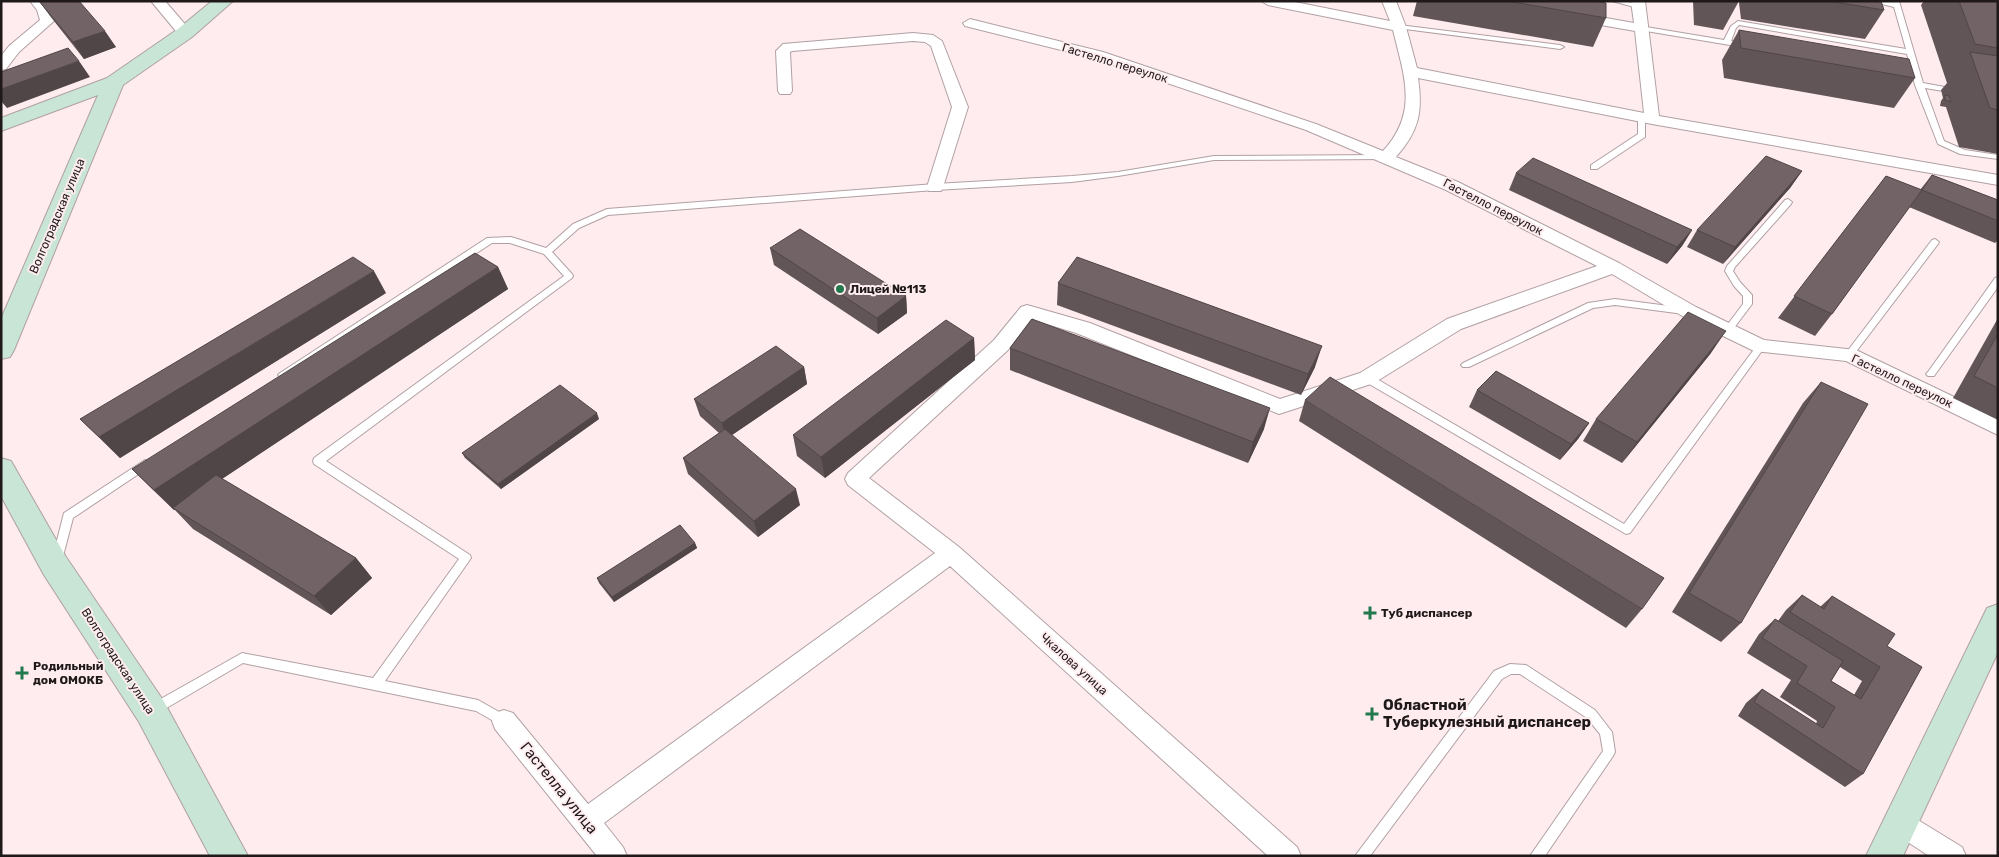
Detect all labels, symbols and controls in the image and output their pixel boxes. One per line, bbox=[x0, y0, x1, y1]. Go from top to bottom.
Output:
street label: Гастелло переулок bbox=[1060, 40, 1170, 86]
street label: Волгоградская улица bbox=[26, 156, 88, 276]
street label: Гастелло переулок bbox=[1441, 176, 1546, 238]
place label: Лицей №113 bbox=[850, 282, 927, 296]
marker: Лицей №113 bbox=[834, 283, 846, 295]
street label: Гастелло переулок bbox=[1849, 351, 1955, 411]
street label: Волгоградская улица bbox=[79, 605, 157, 717]
marker: Туб диспансер bbox=[1363, 606, 1377, 620]
place label: Туб диспансер bbox=[1381, 606, 1473, 620]
street label: Чкалова улица bbox=[1038, 630, 1110, 698]
place label: Родильный дом ОМОКБ bbox=[33, 659, 104, 687]
marker: Родильный дом ОМОКБ bbox=[15, 666, 29, 680]
place label: Областной Туберкулезный диспансер bbox=[1383, 696, 1591, 731]
marker: Областной Туберкулезный диспансер bbox=[1365, 707, 1379, 721]
street label: Гастелла улица bbox=[516, 738, 602, 838]

